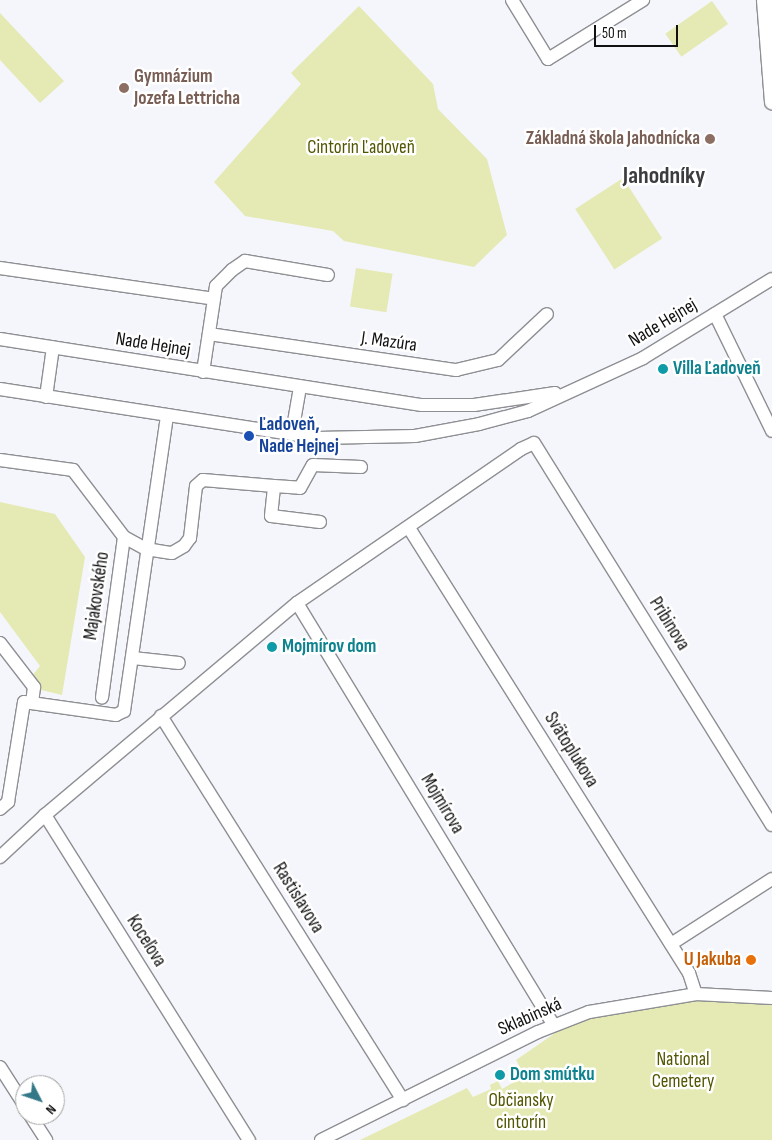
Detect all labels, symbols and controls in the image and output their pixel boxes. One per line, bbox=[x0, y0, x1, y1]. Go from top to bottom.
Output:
scale bar bbox=[597, 15, 681, 47]
text: 50 m bbox=[602, 24, 627, 43]
place label: Gymnázium Jozefa Lettricha bbox=[134, 66, 240, 110]
marker: Gymnázium Jozefa Lettricha bbox=[118, 82, 130, 94]
place label: Základná škola Jahodnícka bbox=[526, 128, 700, 150]
marker: Základná škola Jahodnícka bbox=[704, 133, 716, 145]
park label: Cintorín Ľadoveň bbox=[307, 137, 415, 159]
district label: Jahodníky bbox=[623, 162, 705, 190]
street label: Nade Hejnej bbox=[625, 294, 701, 352]
street label: J. Mazúra bbox=[360, 327, 418, 357]
street label: Nade Hejnej bbox=[114, 328, 192, 362]
place label: Villa Ľadoveň bbox=[673, 358, 761, 380]
marker: Villa Ľadoveň bbox=[657, 363, 669, 375]
place label: Ľadoveň, Nade Hejnej bbox=[259, 414, 339, 458]
marker: Ľadoveň, Nade Hejnej bbox=[243, 430, 255, 442]
street label: Majakovského bbox=[80, 550, 114, 642]
street label: Pribinova bbox=[644, 593, 694, 655]
place label: Mojmírov dom bbox=[282, 636, 376, 658]
marker: Mojmírov dom bbox=[266, 641, 278, 653]
street label: Svätoplukova bbox=[539, 708, 603, 792]
street label: Mojmírova bbox=[415, 770, 469, 838]
street label: Rastislavova bbox=[267, 859, 329, 937]
street label: Koceľova bbox=[121, 911, 171, 971]
place label: U Jakuba bbox=[684, 949, 741, 971]
marker: U Jakuba bbox=[745, 954, 757, 966]
street label: Sklabinská bbox=[495, 993, 565, 1041]
park label: National Cemetery bbox=[652, 1049, 714, 1093]
place label: Dom smútku bbox=[510, 1064, 594, 1086]
marker: Dom smútku bbox=[494, 1069, 506, 1081]
north arrow bbox=[15, 1075, 65, 1125]
park label: Občiansky cintorín bbox=[488, 1090, 554, 1134]
text: N bbox=[42, 1101, 60, 1118]

